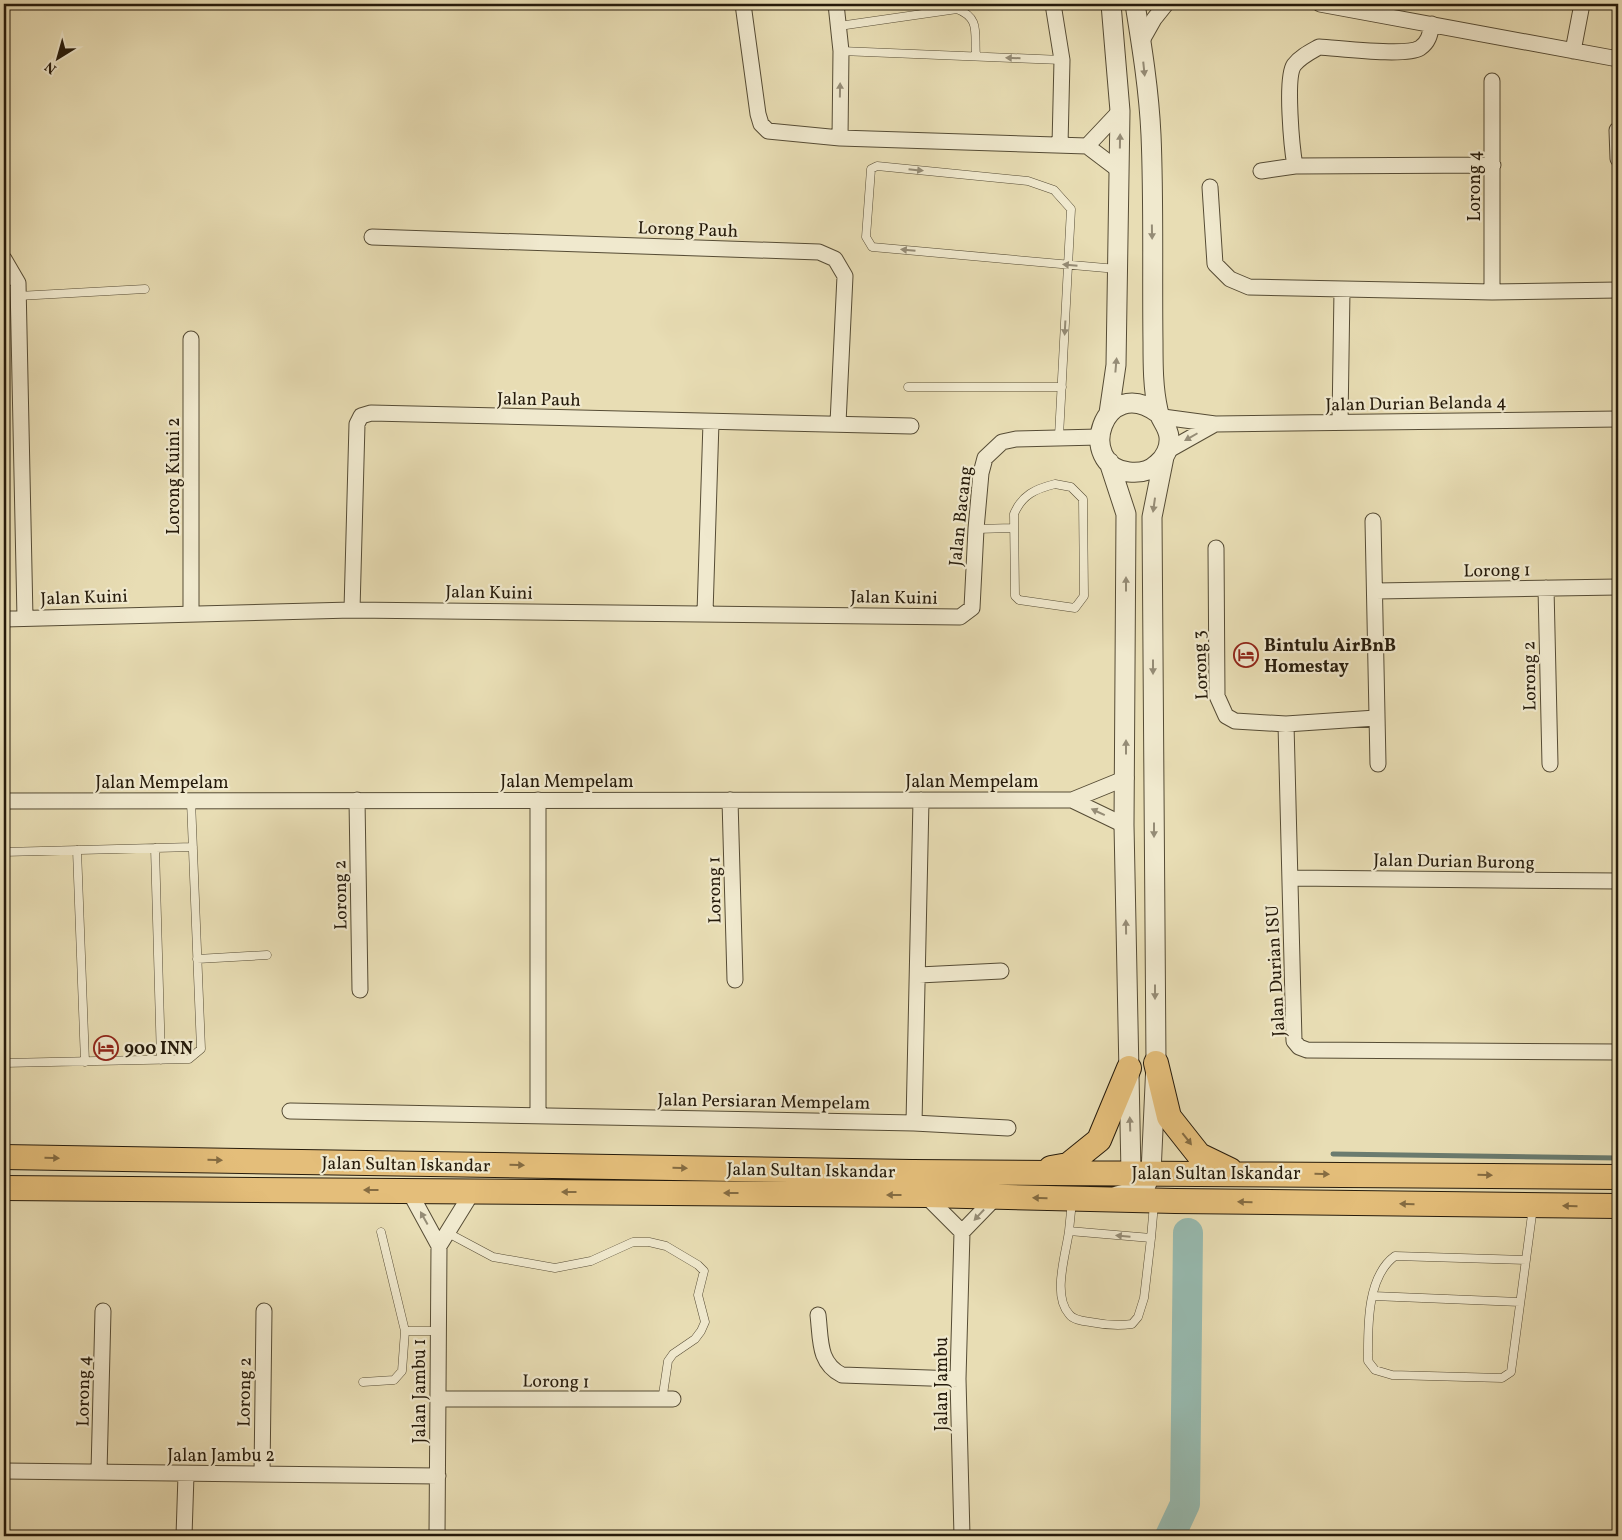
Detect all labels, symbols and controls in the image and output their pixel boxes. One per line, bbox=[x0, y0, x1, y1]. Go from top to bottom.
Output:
north arrow bbox=[32, 32, 82, 82]
one-way arrow bbox=[1005, 53, 1021, 61]
text: N bbox=[41, 57, 61, 78]
one-way arrow bbox=[1140, 62, 1148, 78]
one-way arrow bbox=[836, 81, 844, 97]
one-way arrow bbox=[1116, 133, 1124, 149]
street label: Lorong 4 bbox=[1463, 150, 1488, 222]
one-way arrow bbox=[908, 166, 924, 174]
street label: Lorong Pauh bbox=[637, 216, 739, 245]
one-way arrow bbox=[1148, 224, 1156, 240]
one-way arrow bbox=[900, 246, 916, 254]
one-way arrow bbox=[1062, 260, 1078, 268]
one-way arrow bbox=[1061, 320, 1069, 336]
one-way arrow bbox=[1112, 356, 1120, 372]
street label: Jalan Pauh bbox=[497, 387, 581, 414]
street label: Jalan Durian Belanda 4 bbox=[1325, 390, 1507, 419]
street label: Lorong Kuini 2 bbox=[162, 417, 187, 535]
one-way arrow bbox=[1184, 433, 1197, 442]
street label: Jalan Bacang bbox=[944, 465, 979, 568]
one-way arrow bbox=[1150, 497, 1158, 513]
street label: Lorong 1 bbox=[1463, 558, 1531, 585]
one-way arrow bbox=[1122, 576, 1130, 592]
street label: Jalan Kuini bbox=[445, 580, 533, 607]
street label: Jalan Kuini bbox=[40, 584, 128, 613]
street label: Jalan Kuini bbox=[850, 585, 938, 612]
street label: Lorong 3 bbox=[1187, 630, 1216, 700]
place label: Bintulu AirBnB Homestay bbox=[1264, 634, 1396, 680]
street label: Lorong 2 bbox=[1517, 641, 1544, 711]
hotel icon: Bintulu AirBnB Homestay bbox=[1233, 642, 1259, 668]
one-way arrow bbox=[1149, 659, 1157, 675]
one-way arrow bbox=[1122, 739, 1130, 755]
street label: Jalan Mempelam bbox=[500, 770, 634, 795]
street label: Jalan Mempelam bbox=[905, 770, 1039, 795]
street label: Jalan Mempelam bbox=[95, 771, 229, 796]
one-way arrow bbox=[1091, 808, 1105, 816]
one-way arrow bbox=[1150, 822, 1158, 838]
street label: Jalan Durian Burong bbox=[1373, 849, 1535, 876]
street label: Lorong 1 bbox=[702, 856, 729, 924]
street label: Lorong 2 bbox=[328, 860, 355, 930]
street label: Jalan Durian ISU bbox=[1261, 905, 1292, 1037]
one-way arrow bbox=[1122, 919, 1130, 935]
one-way arrow bbox=[1151, 984, 1159, 1000]
hotel icon: 900 INN bbox=[93, 1035, 119, 1061]
place label: 900 INN bbox=[124, 1037, 193, 1062]
street label: Jalan Persiaran Mempelam bbox=[657, 1088, 871, 1117]
one-way arrow bbox=[1126, 1116, 1134, 1132]
one-way arrow bbox=[1181, 1133, 1192, 1146]
street label: Jalan Sultan Iskandar bbox=[321, 1152, 491, 1179]
one-way arrow bbox=[45, 1154, 61, 1162]
one-way arrow bbox=[207, 1157, 223, 1165]
street label: Jalan Sultan Iskandar bbox=[726, 1158, 896, 1185]
one-way arrow bbox=[510, 1162, 526, 1170]
street label: Jalan Sultan Iskandar bbox=[1132, 1162, 1301, 1187]
one-way arrow bbox=[672, 1164, 688, 1172]
one-way arrow bbox=[1314, 1170, 1330, 1178]
one-way arrow bbox=[1477, 1172, 1493, 1180]
one-way arrow bbox=[363, 1186, 379, 1194]
one-way arrow bbox=[561, 1188, 577, 1196]
one-way arrow bbox=[723, 1189, 739, 1197]
one-way arrow bbox=[886, 1190, 902, 1198]
one-way arrow bbox=[1032, 1194, 1048, 1202]
one-way arrow bbox=[1236, 1198, 1252, 1206]
one-way arrow bbox=[1399, 1200, 1415, 1208]
one-way arrow bbox=[1561, 1202, 1577, 1210]
one-way arrow bbox=[973, 1208, 985, 1220]
one-way arrow bbox=[420, 1211, 428, 1226]
one-way arrow bbox=[1115, 1232, 1131, 1240]
street label: Jalan Jambu bbox=[930, 1337, 955, 1431]
street label: Jalan Jambu 1 bbox=[408, 1339, 433, 1443]
street label: Lorong 4 bbox=[71, 1355, 98, 1427]
street label: Lorong 2 bbox=[232, 1357, 259, 1427]
street label: Lorong 1 bbox=[522, 1369, 590, 1396]
street label: Jalan Jambu 2 bbox=[167, 1444, 275, 1469]

